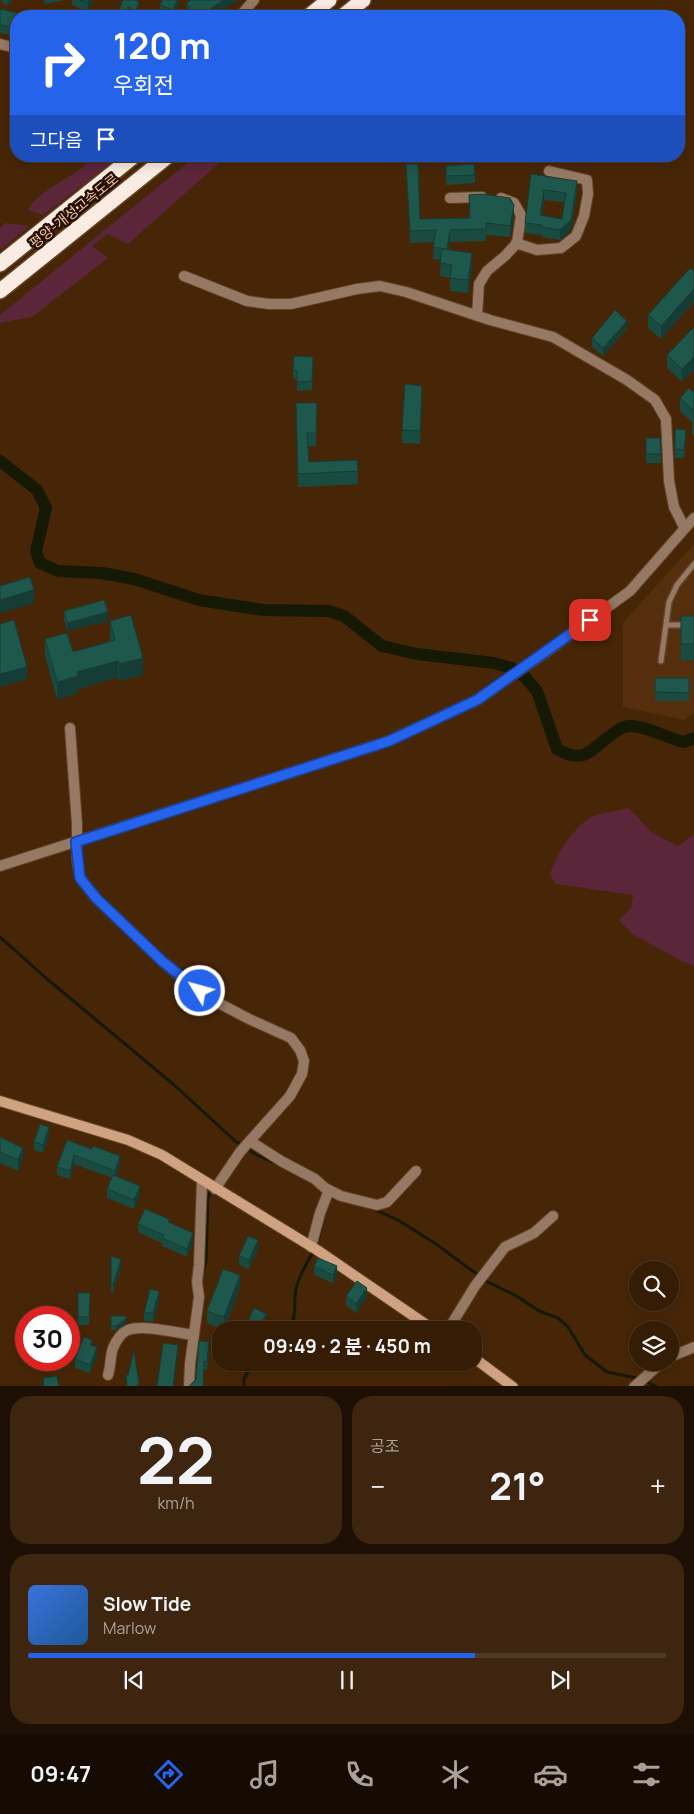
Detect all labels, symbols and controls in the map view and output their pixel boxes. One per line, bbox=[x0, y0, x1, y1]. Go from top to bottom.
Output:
text: 120 m bbox=[113, 22, 211, 70]
icon: right bbox=[30, 30, 95, 95]
text: 우회전 bbox=[113, 70, 174, 100]
icon: arrive bbox=[92, 125, 120, 153]
text: 그다음 bbox=[30, 127, 82, 153]
street label: 평양-개성고속도로 bbox=[25, 169, 122, 252]
pin bbox=[569, 599, 611, 641]
icon: arrive bbox=[576, 606, 604, 634]
position arrow bbox=[173, 964, 225, 1016]
map controls bbox=[629, 1261, 679, 1371]
button: search bbox=[629, 1261, 679, 1311]
speed limit sign: 30 bbox=[15, 1306, 80, 1371]
button: layers bbox=[629, 1321, 679, 1371]
text: 09:49 · 2 분 · 450 m bbox=[263, 1333, 431, 1359]
text: 22 bbox=[137, 1415, 215, 1504]
text: 공조 bbox=[370, 1435, 399, 1457]
text: 21° bbox=[489, 1459, 546, 1511]
text: − bbox=[370, 1467, 385, 1505]
text: + bbox=[650, 1467, 666, 1505]
text: km/h bbox=[157, 1492, 195, 1514]
text: Slow Tide bbox=[103, 1591, 191, 1617]
text: Marlow bbox=[103, 1617, 156, 1639]
icon: previous bbox=[120, 1666, 148, 1694]
icon: pause bbox=[333, 1666, 361, 1694]
icon: next bbox=[546, 1666, 574, 1694]
icon: directions bbox=[151, 1757, 186, 1792]
icon: music bbox=[247, 1757, 282, 1792]
icon: phone bbox=[342, 1757, 377, 1792]
icon: climate bbox=[438, 1757, 473, 1792]
icon: car bbox=[533, 1757, 568, 1792]
icon: filters bbox=[629, 1757, 664, 1792]
text: 09:47 bbox=[30, 1759, 91, 1789]

